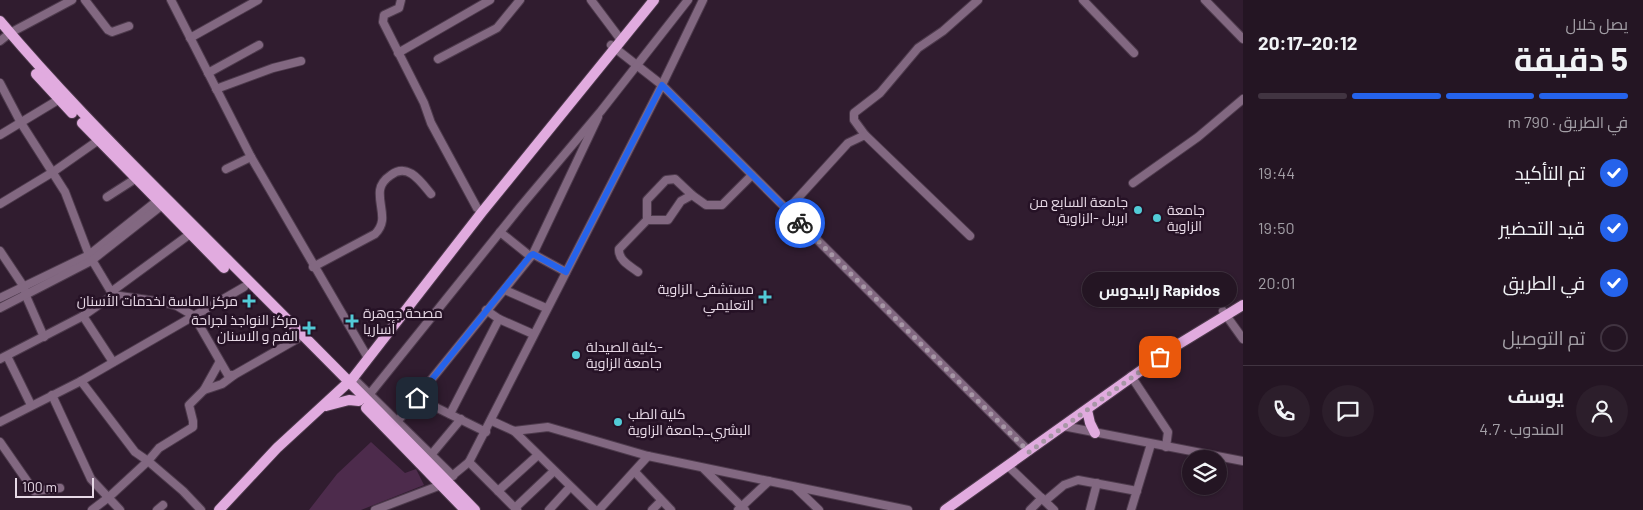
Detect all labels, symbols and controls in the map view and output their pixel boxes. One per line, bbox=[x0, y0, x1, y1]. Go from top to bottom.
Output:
text: يصل خلال bbox=[1565, 14, 1628, 33]
text: 20:12–20:17 bbox=[1258, 31, 1357, 54]
text: 5 دقيقة bbox=[1514, 39, 1628, 77]
text: في الطريق · 790 m bbox=[1508, 112, 1628, 131]
icon: check bbox=[1600, 159, 1628, 187]
text: تم التأكيد bbox=[1514, 161, 1585, 184]
text: 19:44 bbox=[1258, 163, 1295, 182]
place label: جامعة السابع من ابريل -الزاوية bbox=[1029, 193, 1128, 226]
courier bbox=[775, 198, 825, 248]
place label: جامعة الزاوية bbox=[1167, 201, 1205, 234]
marker: جامعة السابع من ابريل -الزاوية bbox=[1132, 204, 1144, 216]
icon: bike bbox=[786, 209, 814, 237]
marker: جامعة الزاوية bbox=[1151, 212, 1163, 224]
icon: check bbox=[1600, 214, 1628, 242]
text: قيد التحضير bbox=[1499, 216, 1585, 239]
text: 19:50 bbox=[1258, 218, 1295, 237]
icon: check bbox=[1600, 269, 1628, 297]
text: في الطريق bbox=[1503, 271, 1585, 294]
callout: Rapidos رابيدوس bbox=[1082, 272, 1238, 307]
text: 20:01 bbox=[1258, 273, 1295, 292]
place label: مستشفى الزاوية التعليمي bbox=[658, 280, 754, 317]
text: Rapidos رابيدوس bbox=[1099, 280, 1220, 299]
marker: مستشفى الزاوية التعليمي bbox=[758, 290, 772, 304]
place label: مركز الماسة لخدمات الأسنان bbox=[77, 292, 238, 309]
marker: مركز الماسة لخدمات الأسنان bbox=[242, 294, 256, 308]
place label: مصحة جوهرة أساريا bbox=[363, 304, 443, 337]
place label: مركز النواجذ لجراحة الفم و الاسنان bbox=[191, 311, 298, 346]
marker: مصحة جوهرة أساريا bbox=[345, 314, 359, 328]
marker: مركز النواجذ لجراحة الفم و الاسنان bbox=[302, 321, 316, 335]
text: تم التوصيل bbox=[1502, 326, 1585, 349]
pin bbox=[1139, 336, 1181, 378]
place label: كلية الصيدلة- جامعة الزاوية bbox=[586, 338, 663, 371]
icon: bag bbox=[1146, 343, 1174, 371]
marker: كلية الصيدلة- جامعة الزاوية bbox=[570, 349, 582, 361]
pin bbox=[396, 377, 438, 419]
icon: home bbox=[403, 384, 431, 412]
text: يوسف bbox=[1508, 384, 1564, 407]
button: phone bbox=[1258, 385, 1310, 437]
button: chat bbox=[1322, 385, 1374, 437]
button: person bbox=[1576, 385, 1628, 437]
place label: كلية الطب البشري_جامعة الزاوية bbox=[628, 405, 751, 442]
marker: كلية الطب البشري_جامعة الزاوية bbox=[612, 416, 624, 428]
text: المندوب · 4.7 bbox=[1479, 419, 1564, 438]
map controls bbox=[1182, 450, 1227, 495]
button: layers bbox=[1182, 450, 1227, 495]
scale bar bbox=[15, 475, 94, 498]
text: 100 m bbox=[22, 478, 57, 495]

